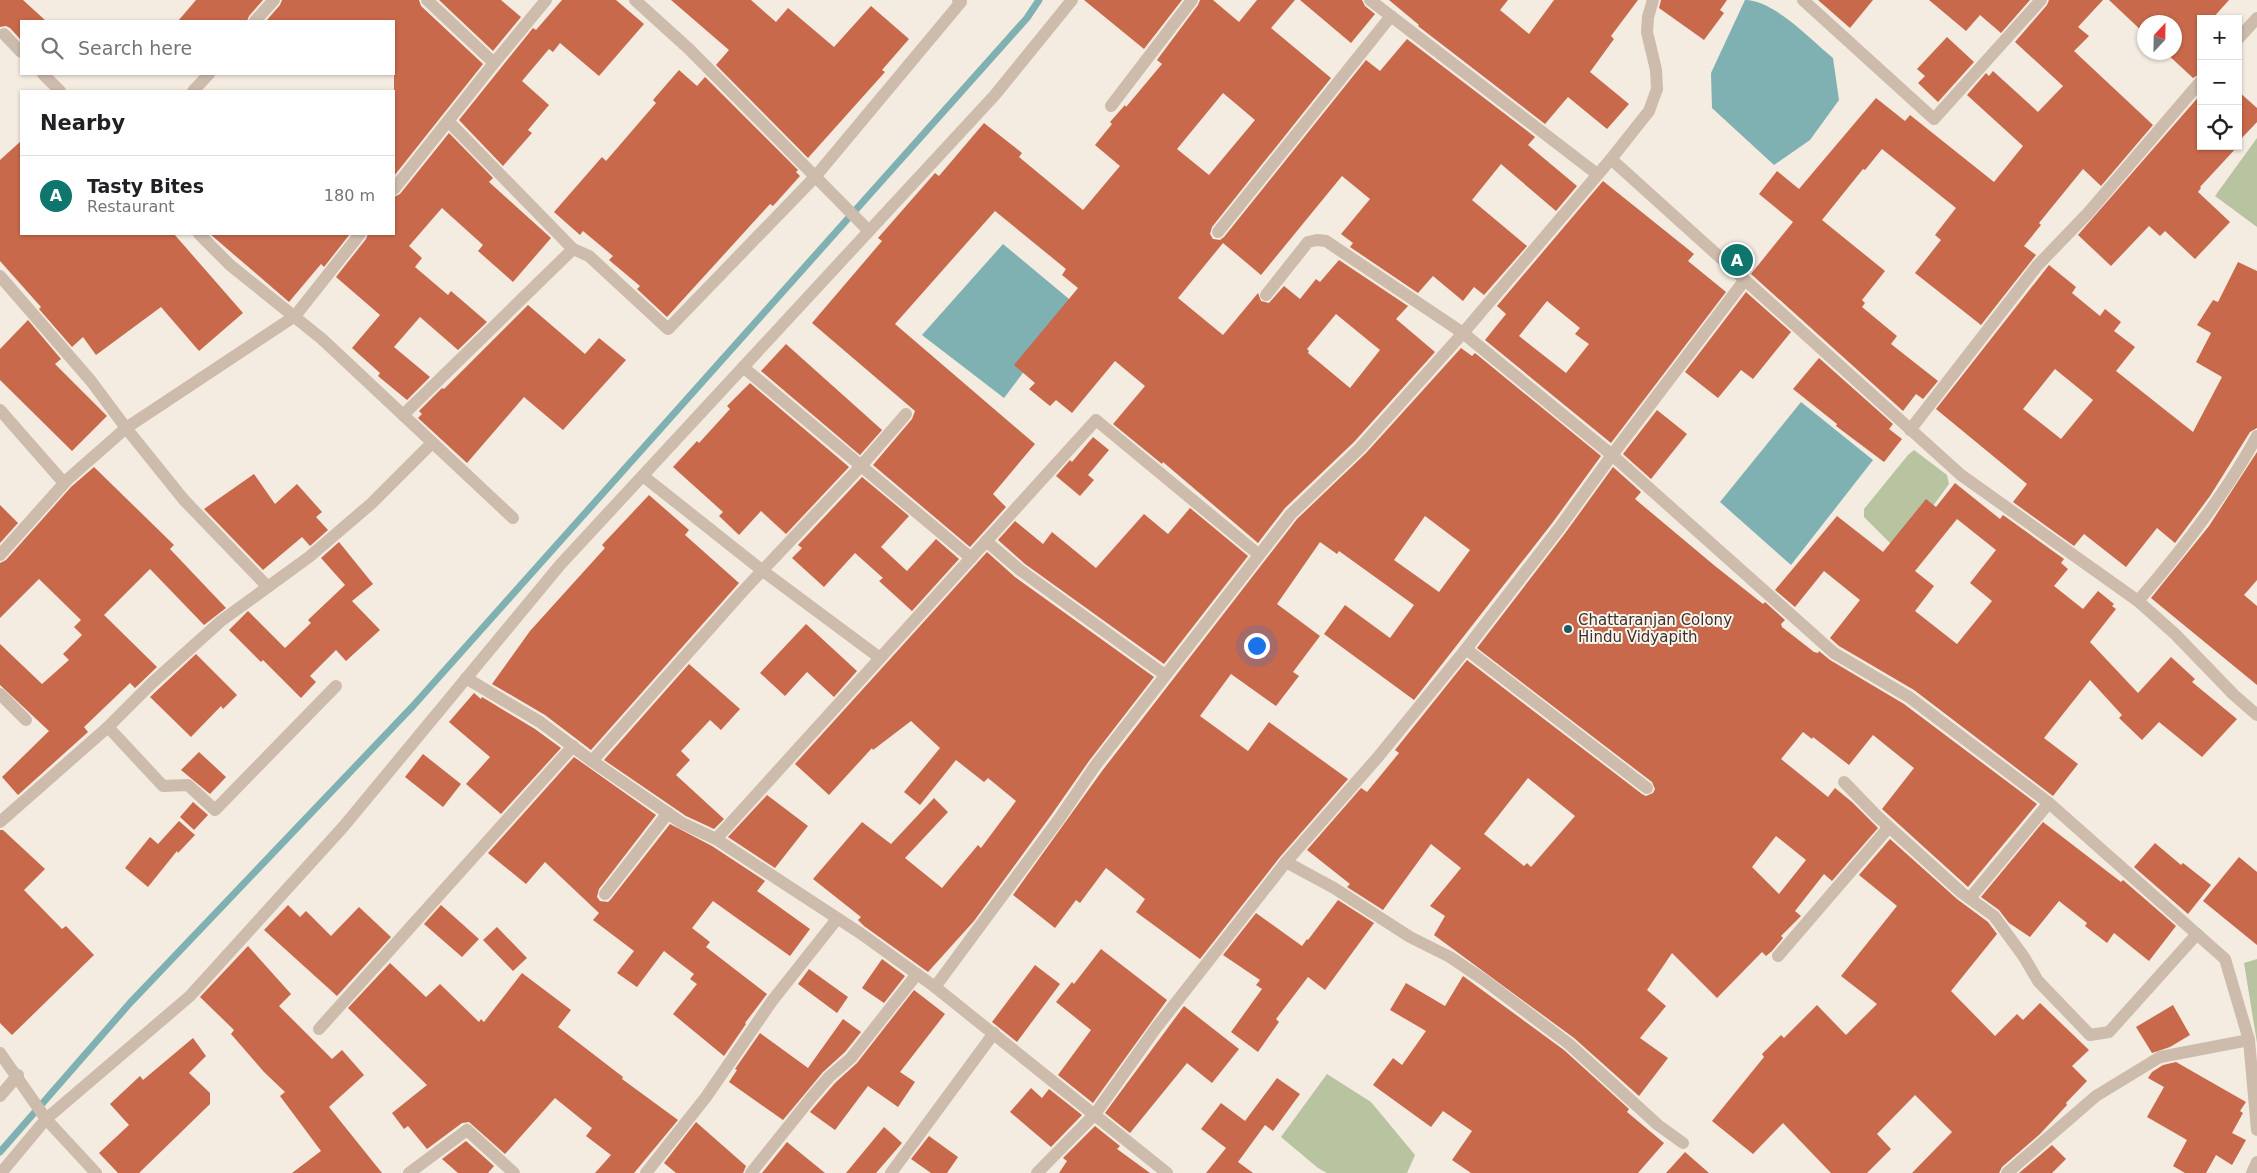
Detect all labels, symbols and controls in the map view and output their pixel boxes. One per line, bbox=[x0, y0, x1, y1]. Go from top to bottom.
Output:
north arrow bbox=[2137, 15, 2182, 60]
map controls bbox=[2197, 15, 2242, 150]
button: + bbox=[2197, 15, 2242, 60]
search box bbox=[20, 20, 395, 75]
icon: search bbox=[38, 34, 66, 62]
text: Search here bbox=[78, 37, 192, 59]
button: − bbox=[2197, 60, 2242, 105]
button: locate bbox=[2197, 105, 2242, 150]
text: Nearby bbox=[40, 111, 125, 135]
text: Tasty Bites bbox=[87, 175, 204, 197]
text: A bbox=[50, 186, 62, 205]
text: 180 m bbox=[324, 186, 375, 205]
text: Restaurant bbox=[87, 197, 175, 216]
pin: A bbox=[1721, 241, 1753, 279]
place label: Chattaranjan Colony Hindu Vidyapith bbox=[1578, 611, 1732, 646]
marker: Chattaranjan Colony Hindu Vidyapith bbox=[1562, 623, 1574, 635]
your location bbox=[1244, 633, 1270, 659]

